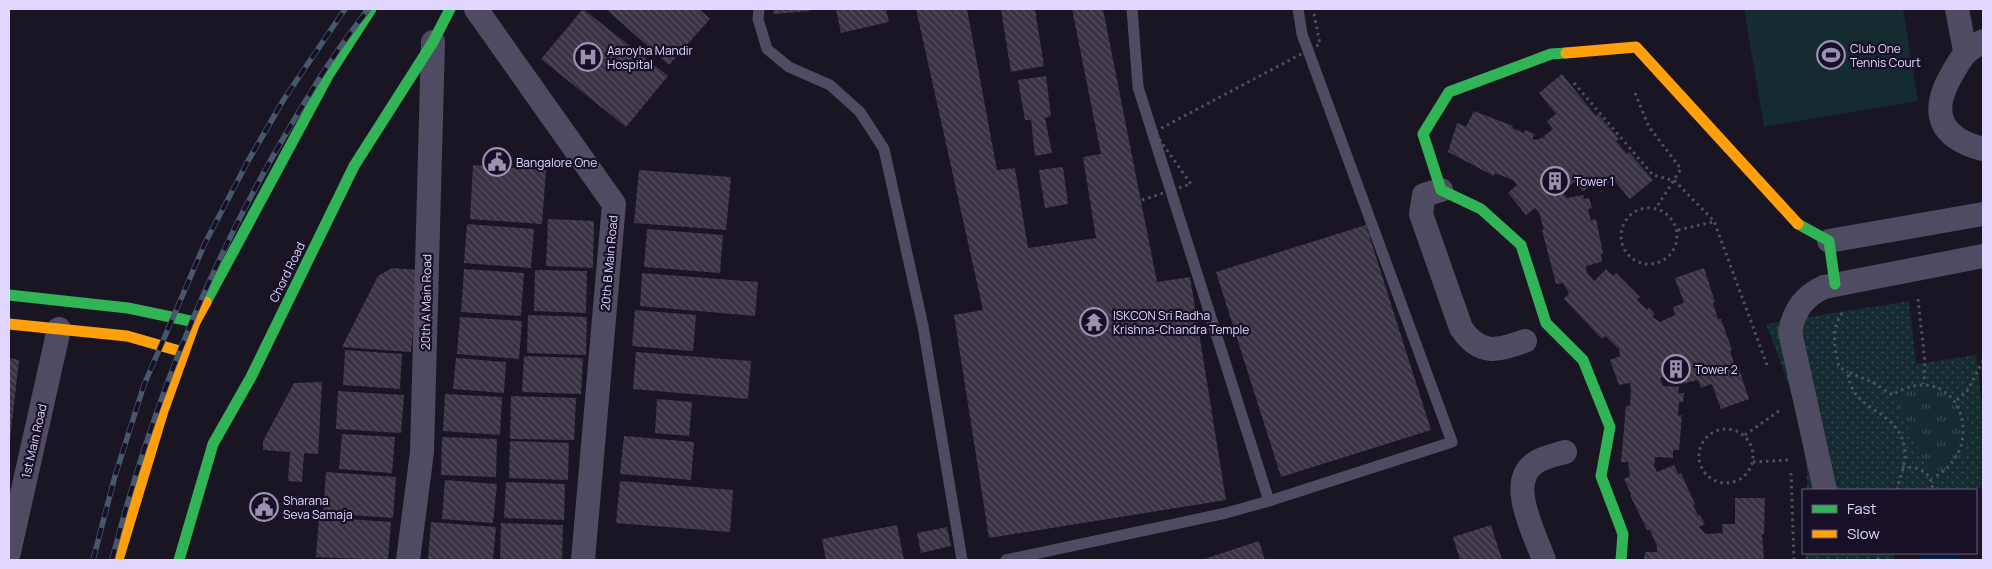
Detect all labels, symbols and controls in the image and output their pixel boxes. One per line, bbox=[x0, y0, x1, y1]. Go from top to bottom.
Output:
sports icon: Club One Tennis Court bbox=[1816, 40, 1846, 70]
place label: Club One Tennis Court bbox=[1850, 40, 1921, 71]
hospital icon: Aaroyha Mandir Hospital bbox=[573, 42, 603, 72]
place label: Aaroyha Mandir Hospital bbox=[607, 42, 694, 73]
public building icon: Bangalore One bbox=[482, 147, 512, 177]
place label: Bangalore One bbox=[516, 154, 597, 171]
building icon: Tower 1 bbox=[1540, 166, 1570, 196]
place label: Tower 1 bbox=[1574, 173, 1614, 190]
street label: 20th B Main Road bbox=[596, 215, 622, 311]
street label: Chord Road bbox=[265, 239, 309, 305]
street label: 20th A Main Road bbox=[417, 254, 435, 350]
temple icon: ISKCON Sri Radha Krishna-Chandra Temple bbox=[1079, 307, 1109, 337]
place label: ISKCON Sri Radha Krishna-Chandra Temple bbox=[1113, 307, 1249, 338]
building icon: Tower 2 bbox=[1661, 354, 1691, 384]
place label: Tower 2 bbox=[1695, 361, 1738, 378]
street label: 1st Main Road bbox=[17, 402, 51, 480]
legend bbox=[1802, 489, 1977, 554]
public building icon: Sharana Seva Samaja bbox=[249, 492, 279, 522]
place label: Sharana Seva Samaja bbox=[283, 492, 353, 523]
text: Fast bbox=[1847, 498, 1876, 519]
text: Slow bbox=[1847, 523, 1880, 544]

